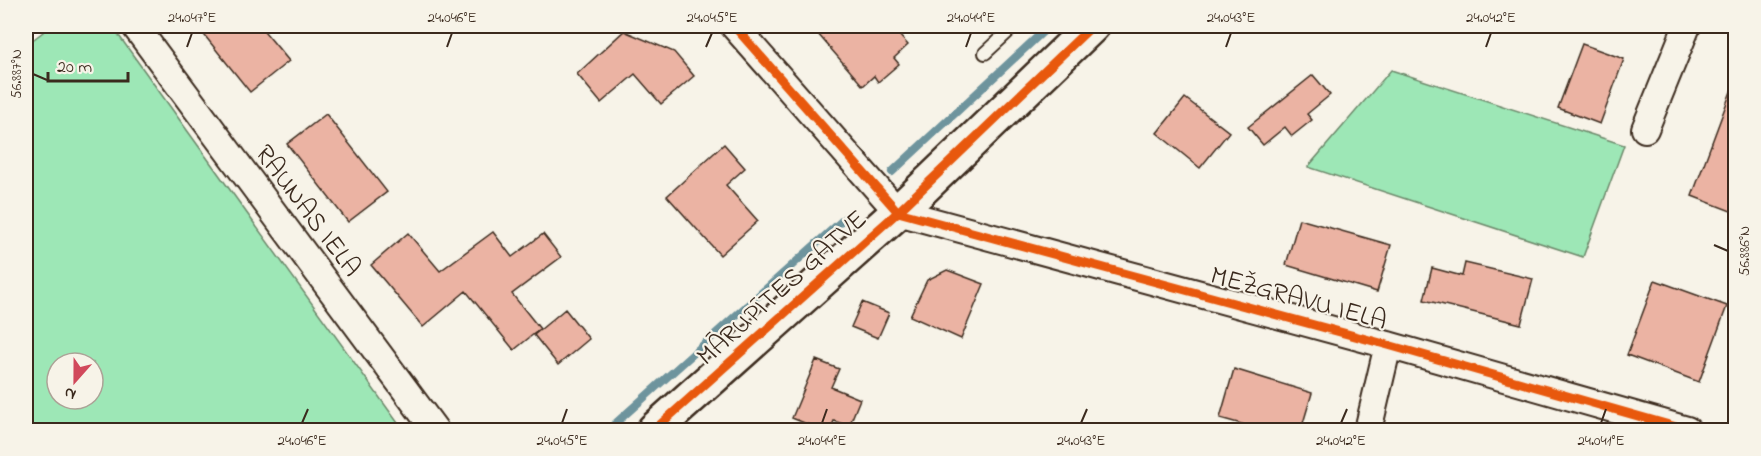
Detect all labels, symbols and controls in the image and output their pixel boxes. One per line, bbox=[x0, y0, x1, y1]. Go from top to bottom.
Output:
text: 24.047°E bbox=[168, 7, 216, 29]
text: 24.046°E bbox=[427, 7, 477, 29]
text: 24.045°E bbox=[686, 7, 738, 29]
text: 24.044°E bbox=[947, 7, 995, 29]
text: 24.043°E bbox=[1207, 7, 1255, 29]
text: 24.042°E bbox=[1466, 7, 1516, 29]
scale bar bbox=[48, 45, 128, 83]
text: 56.887°N bbox=[6, 49, 28, 99]
text: 20 m bbox=[57, 55, 92, 81]
street label: RAUNAS IELA bbox=[244, 137, 370, 286]
street label: MĀRUPĪTES GATVE bbox=[689, 201, 877, 376]
text: 56.886°N bbox=[1734, 226, 1756, 276]
street label: MEŽGRAVU IELA bbox=[1206, 257, 1391, 342]
north arrow bbox=[45, 351, 105, 411]
text: N bbox=[61, 380, 80, 406]
text: 24.046°E bbox=[277, 430, 327, 452]
text: 24.045°E bbox=[536, 430, 588, 452]
text: 24.044°E bbox=[798, 430, 846, 452]
text: 24.043°E bbox=[1057, 430, 1105, 452]
text: 24.042°E bbox=[1316, 430, 1366, 452]
text: 24.041°E bbox=[1577, 430, 1625, 452]

